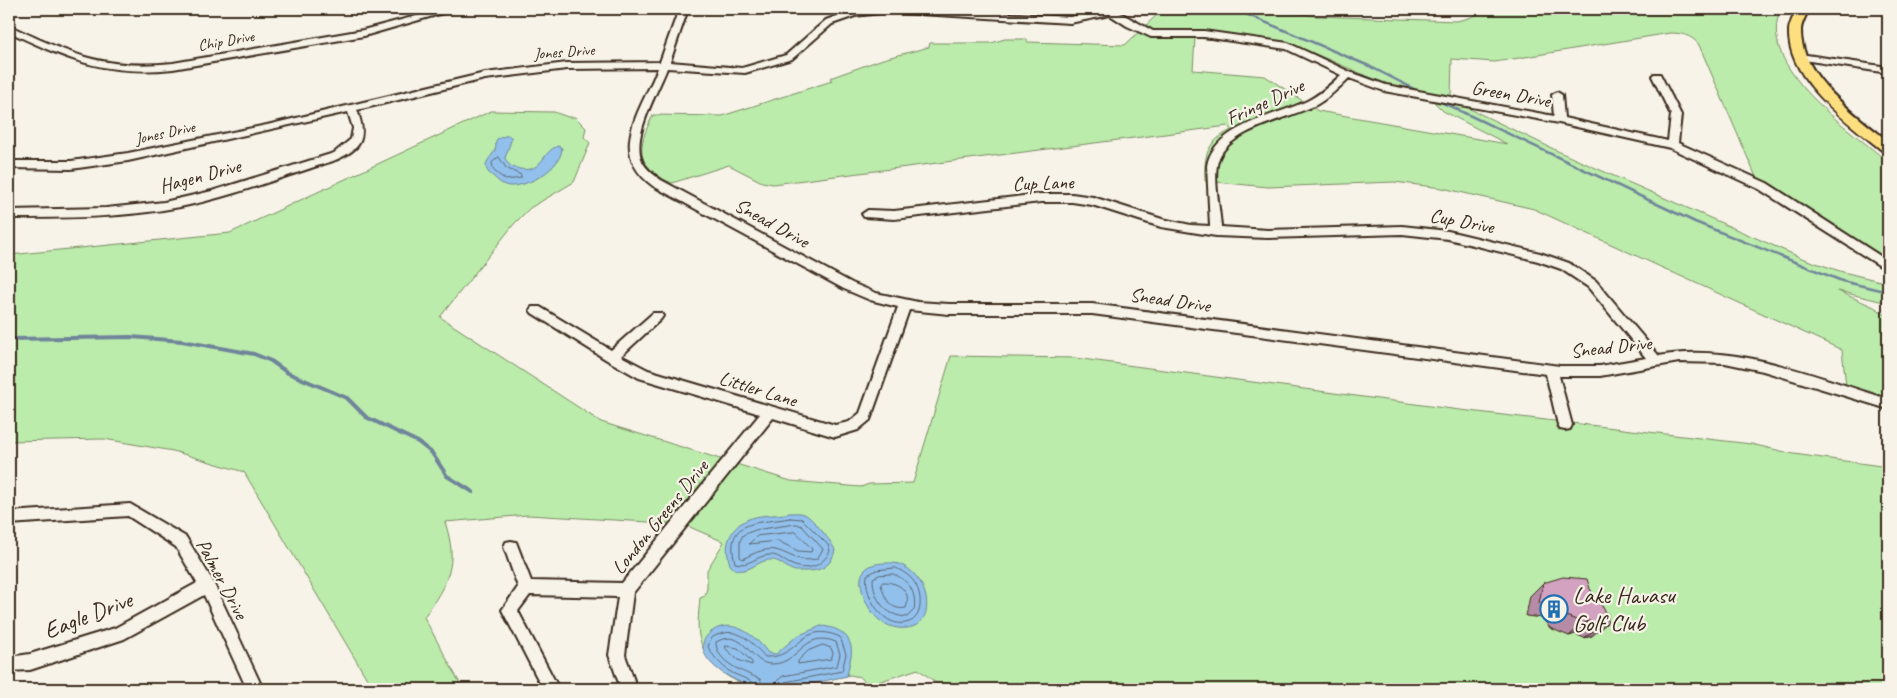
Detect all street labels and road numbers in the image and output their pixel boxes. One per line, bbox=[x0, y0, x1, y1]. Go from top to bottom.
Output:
street label: Chip Drive bbox=[196, 26, 257, 56]
street label: Jones Drive bbox=[532, 40, 597, 64]
street label: Fringe Drive bbox=[1222, 72, 1309, 131]
street label: Green Drive bbox=[1470, 75, 1554, 113]
street label: Jones Drive bbox=[132, 117, 198, 149]
street label: Hagen Drive bbox=[157, 153, 245, 199]
street label: Cup Lane bbox=[1012, 169, 1075, 197]
street label: Snead Drive bbox=[730, 192, 815, 254]
street label: Cup Drive bbox=[1428, 203, 1498, 240]
street label: Snead Drive bbox=[1128, 282, 1213, 318]
street label: Snead Drive bbox=[1569, 330, 1654, 364]
street label: Littler Lane bbox=[716, 365, 801, 413]
street label: London Greens Drive bbox=[606, 454, 715, 579]
street label: Palmer Drive bbox=[190, 535, 254, 625]
street label: Eagle Drive bbox=[40, 584, 138, 646]

